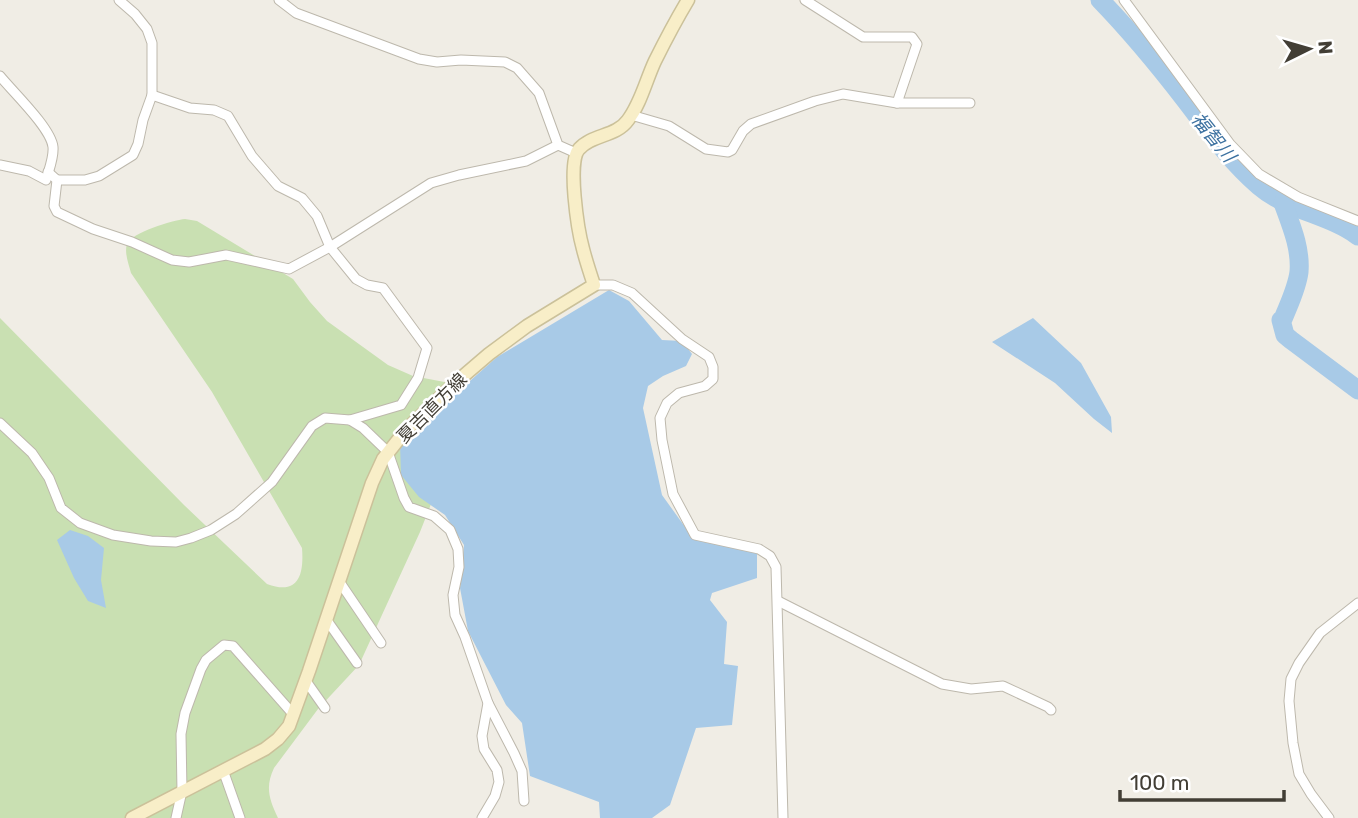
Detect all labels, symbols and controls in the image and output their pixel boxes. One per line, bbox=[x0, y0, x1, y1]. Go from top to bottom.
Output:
north arrow bbox=[1274, 14, 1344, 84]
text: N bbox=[1313, 40, 1337, 55]
water label: 福智川 bbox=[1187, 108, 1242, 168]
street label: 夏吉直方線 bbox=[392, 368, 472, 448]
scale bar bbox=[1120, 758, 1284, 802]
text: 100 m bbox=[1130, 770, 1189, 795]

